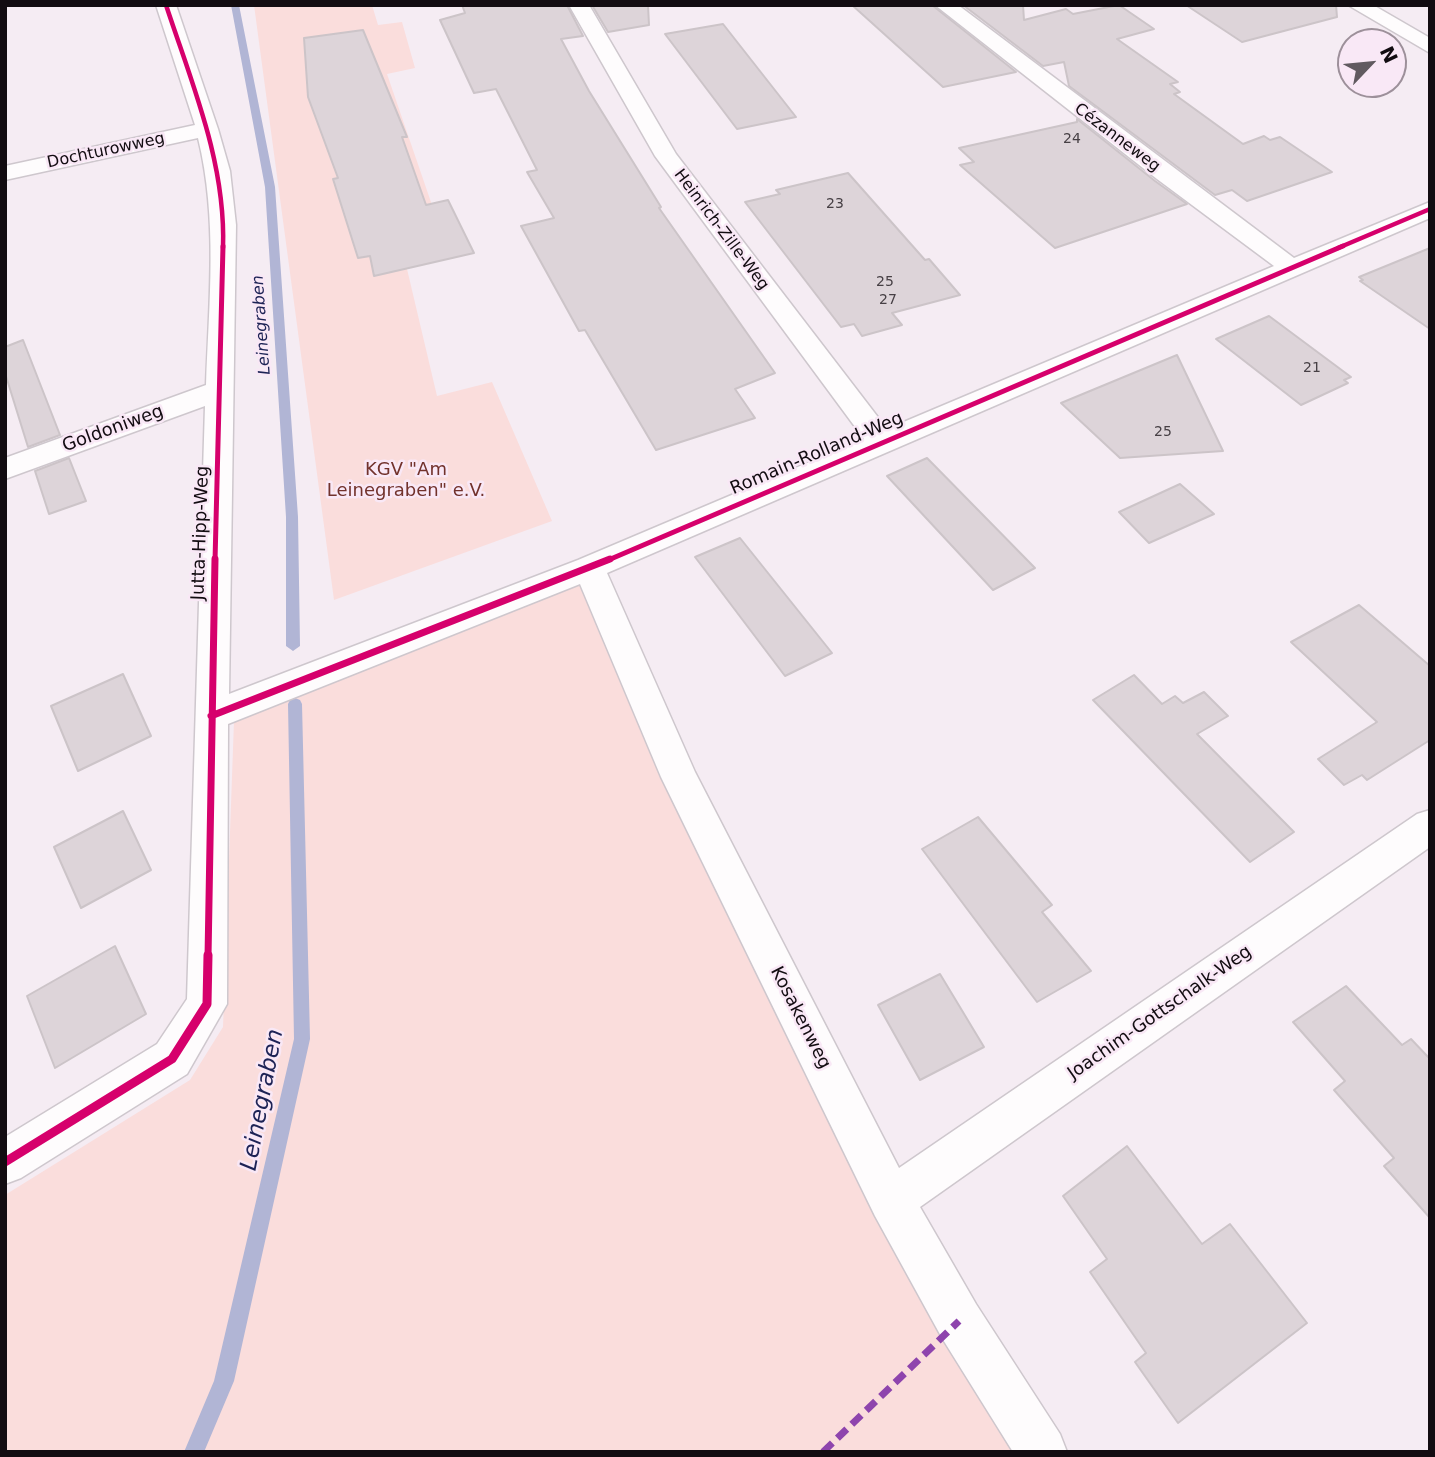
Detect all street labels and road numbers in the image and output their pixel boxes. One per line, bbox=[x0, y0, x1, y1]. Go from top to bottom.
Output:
street label: Cézanneweg bbox=[1070, 100, 1164, 176]
street label: Dochturowweg bbox=[45, 129, 167, 173]
street label: Heinrich-Zille-Weg bbox=[669, 166, 773, 294]
street label: Goldoniweg bbox=[59, 401, 167, 457]
street label: Romain-Rolland-Weg bbox=[727, 408, 907, 500]
street label: Jutta-Hipp-Weg bbox=[188, 465, 214, 601]
street label: Joachim-Gottschalk-Weg bbox=[1064, 941, 1256, 1085]
street label: Kosakenweg bbox=[765, 963, 835, 1073]

